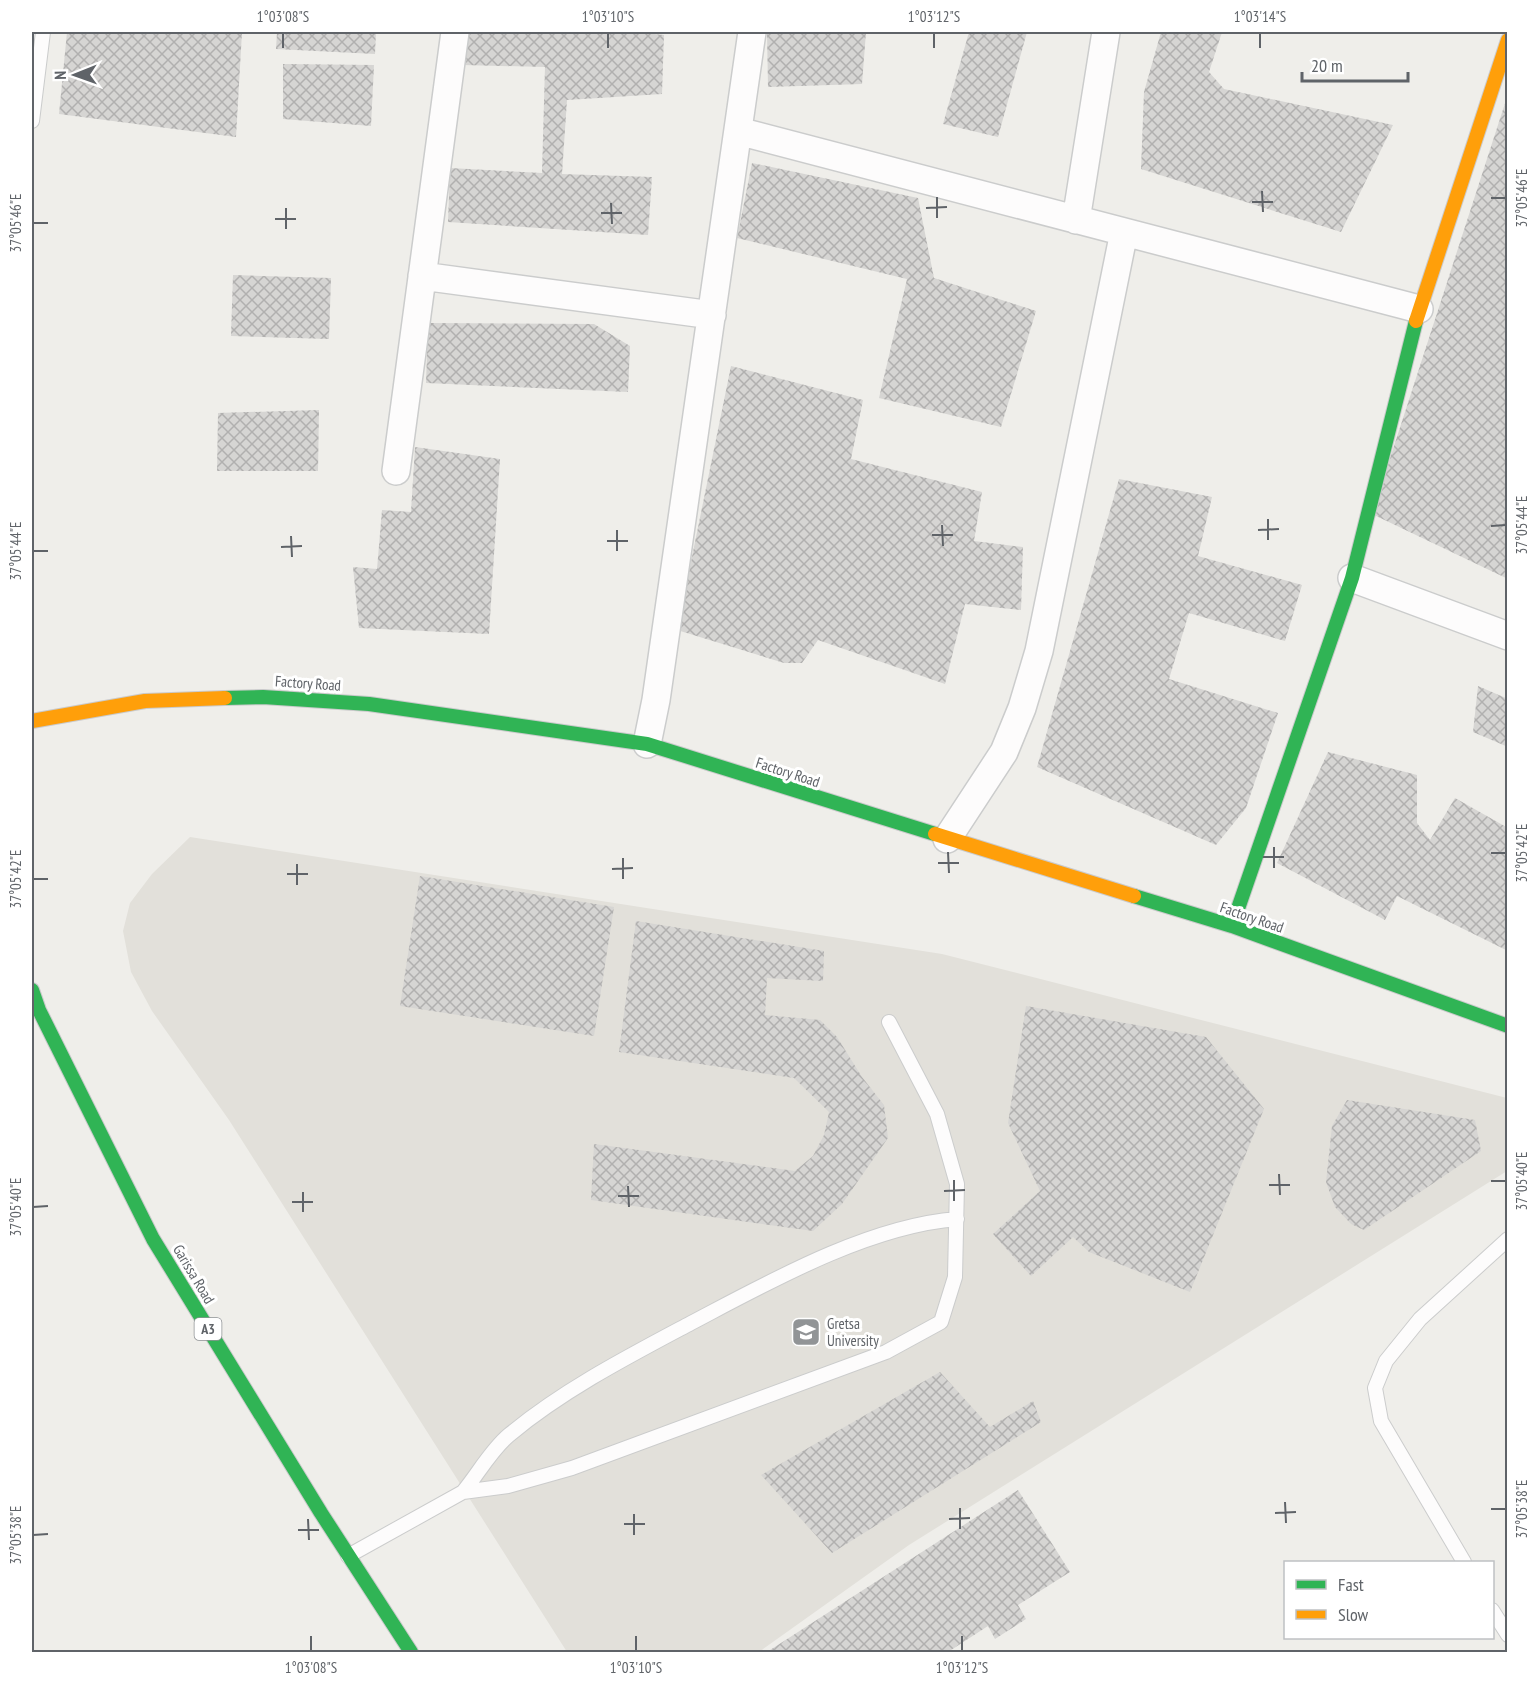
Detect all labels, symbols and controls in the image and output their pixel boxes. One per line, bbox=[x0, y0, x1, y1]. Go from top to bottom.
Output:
text: 1°03'08"S bbox=[257, 7, 309, 26]
text: 1°03'10"S bbox=[582, 7, 634, 26]
text: 1°03'12"S bbox=[908, 7, 960, 26]
text: 1°03'14"S bbox=[1234, 7, 1286, 26]
north arrow bbox=[45, 45, 105, 105]
scale bar bbox=[1302, 45, 1408, 83]
text: 20 m bbox=[1311, 54, 1343, 77]
text: N bbox=[50, 71, 70, 80]
text: 37°05'46"E bbox=[1512, 168, 1531, 228]
text: 37°05'46"E bbox=[6, 193, 25, 253]
text: 37°05'44"E bbox=[1512, 495, 1531, 555]
text: 37°05'44"E bbox=[6, 521, 25, 581]
street label: Factory Road bbox=[274, 671, 342, 695]
street label: Factory Road bbox=[754, 753, 822, 791]
text: 37°05'42"E bbox=[1512, 823, 1531, 883]
text: 37°05'42"E bbox=[6, 849, 25, 909]
street label: Factory Road bbox=[1218, 897, 1286, 937]
text: 37°05'40"E bbox=[1512, 1151, 1531, 1211]
text: 37°05'40"E bbox=[6, 1177, 25, 1237]
street label: Garissa Road bbox=[169, 1241, 219, 1307]
place label: Gretsa University bbox=[827, 1314, 879, 1350]
school or university icon: Gretsa University bbox=[790, 1316, 822, 1348]
road number: A3 bbox=[194, 1318, 222, 1340]
text: 37°05'38"E bbox=[1512, 1479, 1531, 1539]
text: 37°05'38"E bbox=[6, 1505, 25, 1565]
legend bbox=[1284, 1561, 1494, 1639]
text: Fast bbox=[1338, 1573, 1364, 1596]
text: Slow bbox=[1338, 1603, 1369, 1626]
text: 1°03'08"S bbox=[285, 1658, 337, 1677]
text: 1°03'10"S bbox=[610, 1658, 662, 1677]
text: 1°03'12"S bbox=[936, 1658, 988, 1677]

